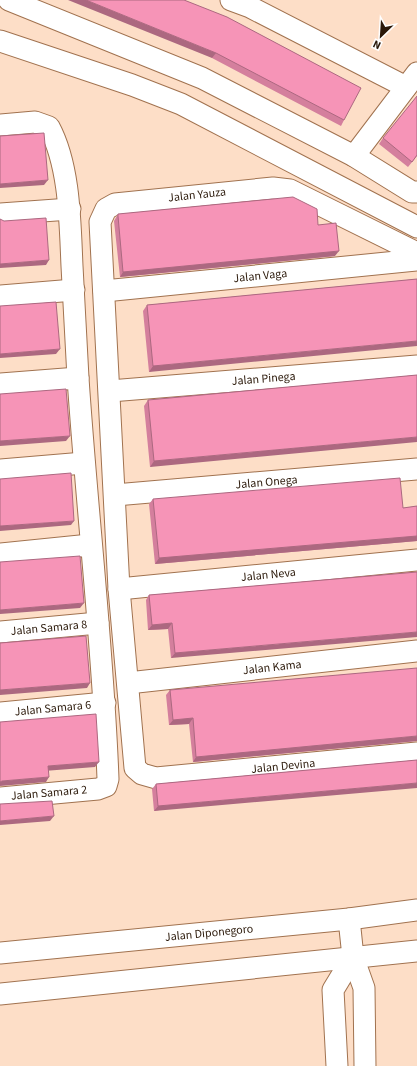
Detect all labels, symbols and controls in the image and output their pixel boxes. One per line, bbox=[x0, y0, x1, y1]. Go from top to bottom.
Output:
north arrow bbox=[361, 16, 401, 56]
text: N bbox=[370, 36, 383, 53]
street label: Jalan Yauza bbox=[167, 184, 227, 206]
street label: Jalan Vaga bbox=[233, 264, 288, 287]
street label: Jalan Pinega bbox=[231, 367, 296, 390]
street label: Jalan Onega bbox=[235, 471, 298, 493]
street label: Jalan Neva bbox=[240, 563, 297, 586]
street label: Jalan Samara 8 bbox=[10, 616, 88, 639]
street label: Jalan Kama bbox=[242, 655, 302, 679]
street label: Jalan Samara 6 bbox=[14, 696, 92, 720]
street label: Jalan Devina bbox=[250, 754, 316, 777]
street label: Jalan Samara 2 bbox=[10, 781, 88, 805]
street label: Jalan Diponegoro bbox=[164, 920, 254, 945]

